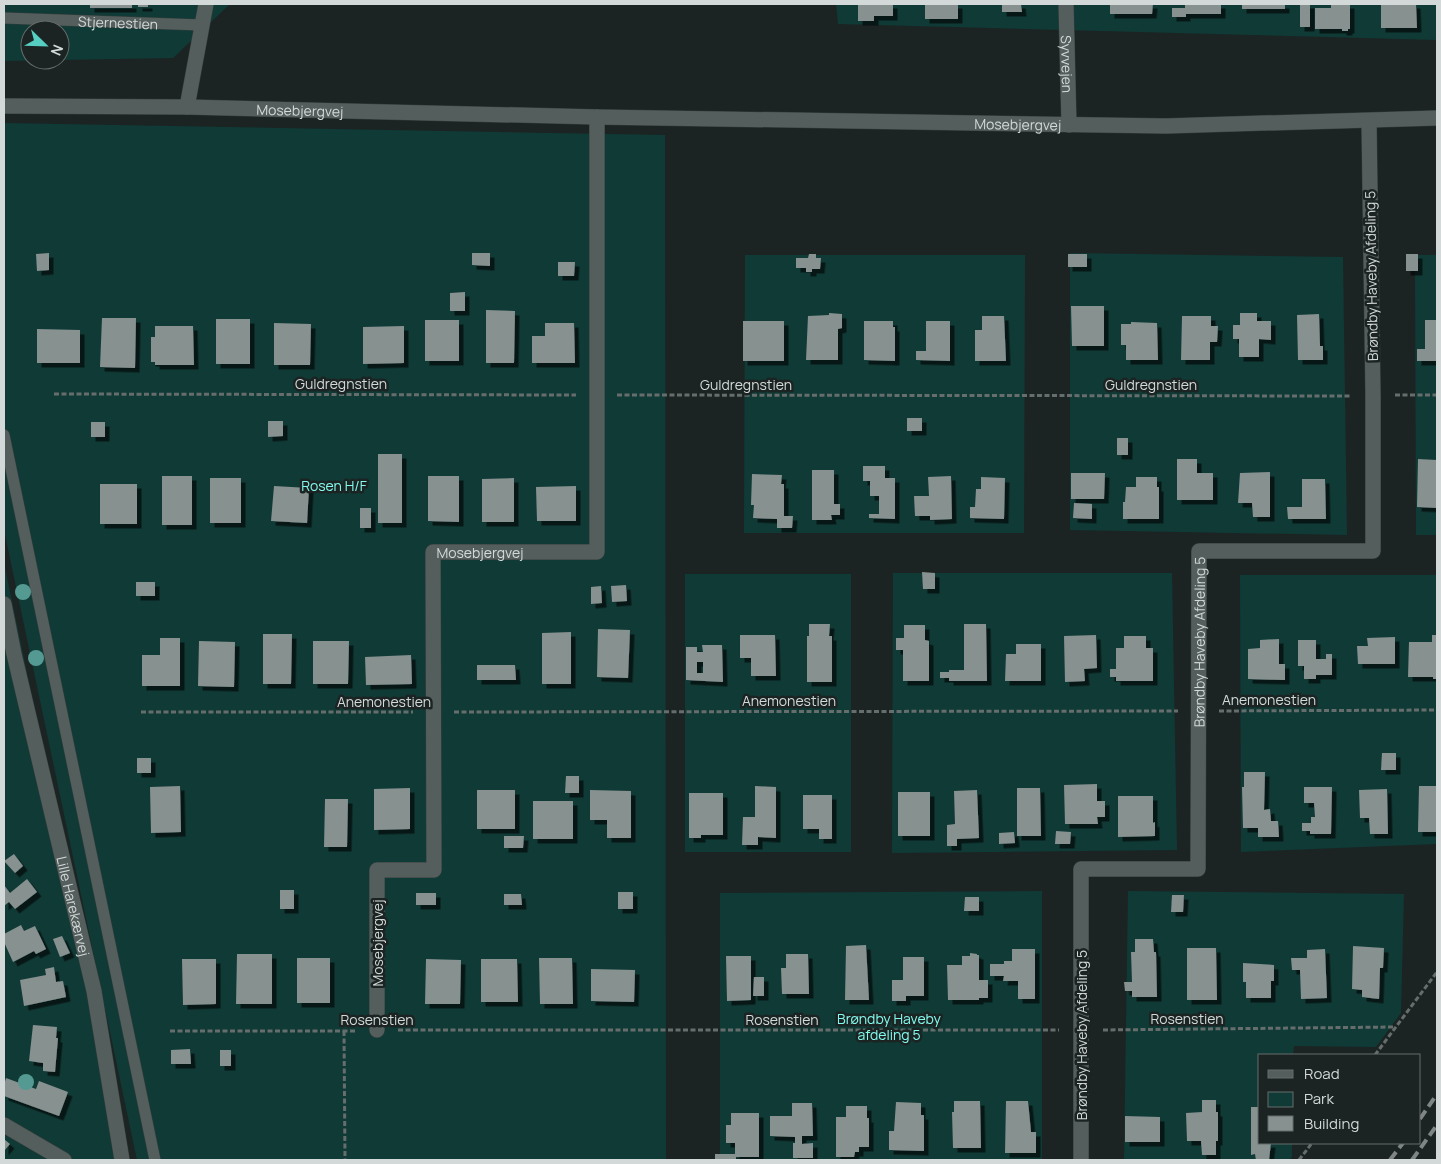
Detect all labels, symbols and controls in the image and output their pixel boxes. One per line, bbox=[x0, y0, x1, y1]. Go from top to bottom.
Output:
street label: Stjernestien bbox=[78, 11, 158, 33]
north arrow bbox=[20, 20, 70, 70]
street label: Syvvejen bbox=[1057, 35, 1078, 93]
text: N bbox=[47, 42, 68, 59]
street label: Mosebjergvej bbox=[256, 99, 344, 120]
street label: Mosebjergvej bbox=[974, 113, 1062, 134]
street label: Brøndby Haveby Afdeling 5 bbox=[1360, 191, 1382, 361]
street label: Guldregnstien bbox=[295, 374, 387, 393]
street label: Guldregnstien bbox=[700, 375, 792, 394]
street label: Guldregnstien bbox=[1105, 375, 1197, 394]
park label: Rosen H/F bbox=[301, 476, 367, 495]
street label: Mosebjergvej bbox=[436, 543, 524, 562]
street label: Brøndby Haveby Afdeling 5 bbox=[1189, 557, 1208, 727]
street label: Anemonestien bbox=[1222, 690, 1316, 709]
street label: Anemonestien bbox=[742, 691, 836, 710]
street label: Anemonestien bbox=[337, 692, 431, 711]
street label: Lille Harekærvej bbox=[53, 854, 95, 958]
street label: Mosebjergvej bbox=[368, 899, 387, 987]
street label: Brøndby Haveby Afdeling 5 bbox=[1072, 950, 1091, 1120]
park label: Brøndby Haveby afdeling 5 bbox=[837, 1009, 942, 1044]
street label: Rosenstien bbox=[1150, 1009, 1224, 1028]
street label: Rosenstien bbox=[340, 1010, 414, 1029]
street label: Rosenstien bbox=[745, 1010, 819, 1029]
legend bbox=[1258, 1054, 1421, 1144]
text: Road bbox=[1304, 1063, 1340, 1084]
text: Park bbox=[1304, 1088, 1334, 1109]
text: Building bbox=[1304, 1113, 1359, 1134]

